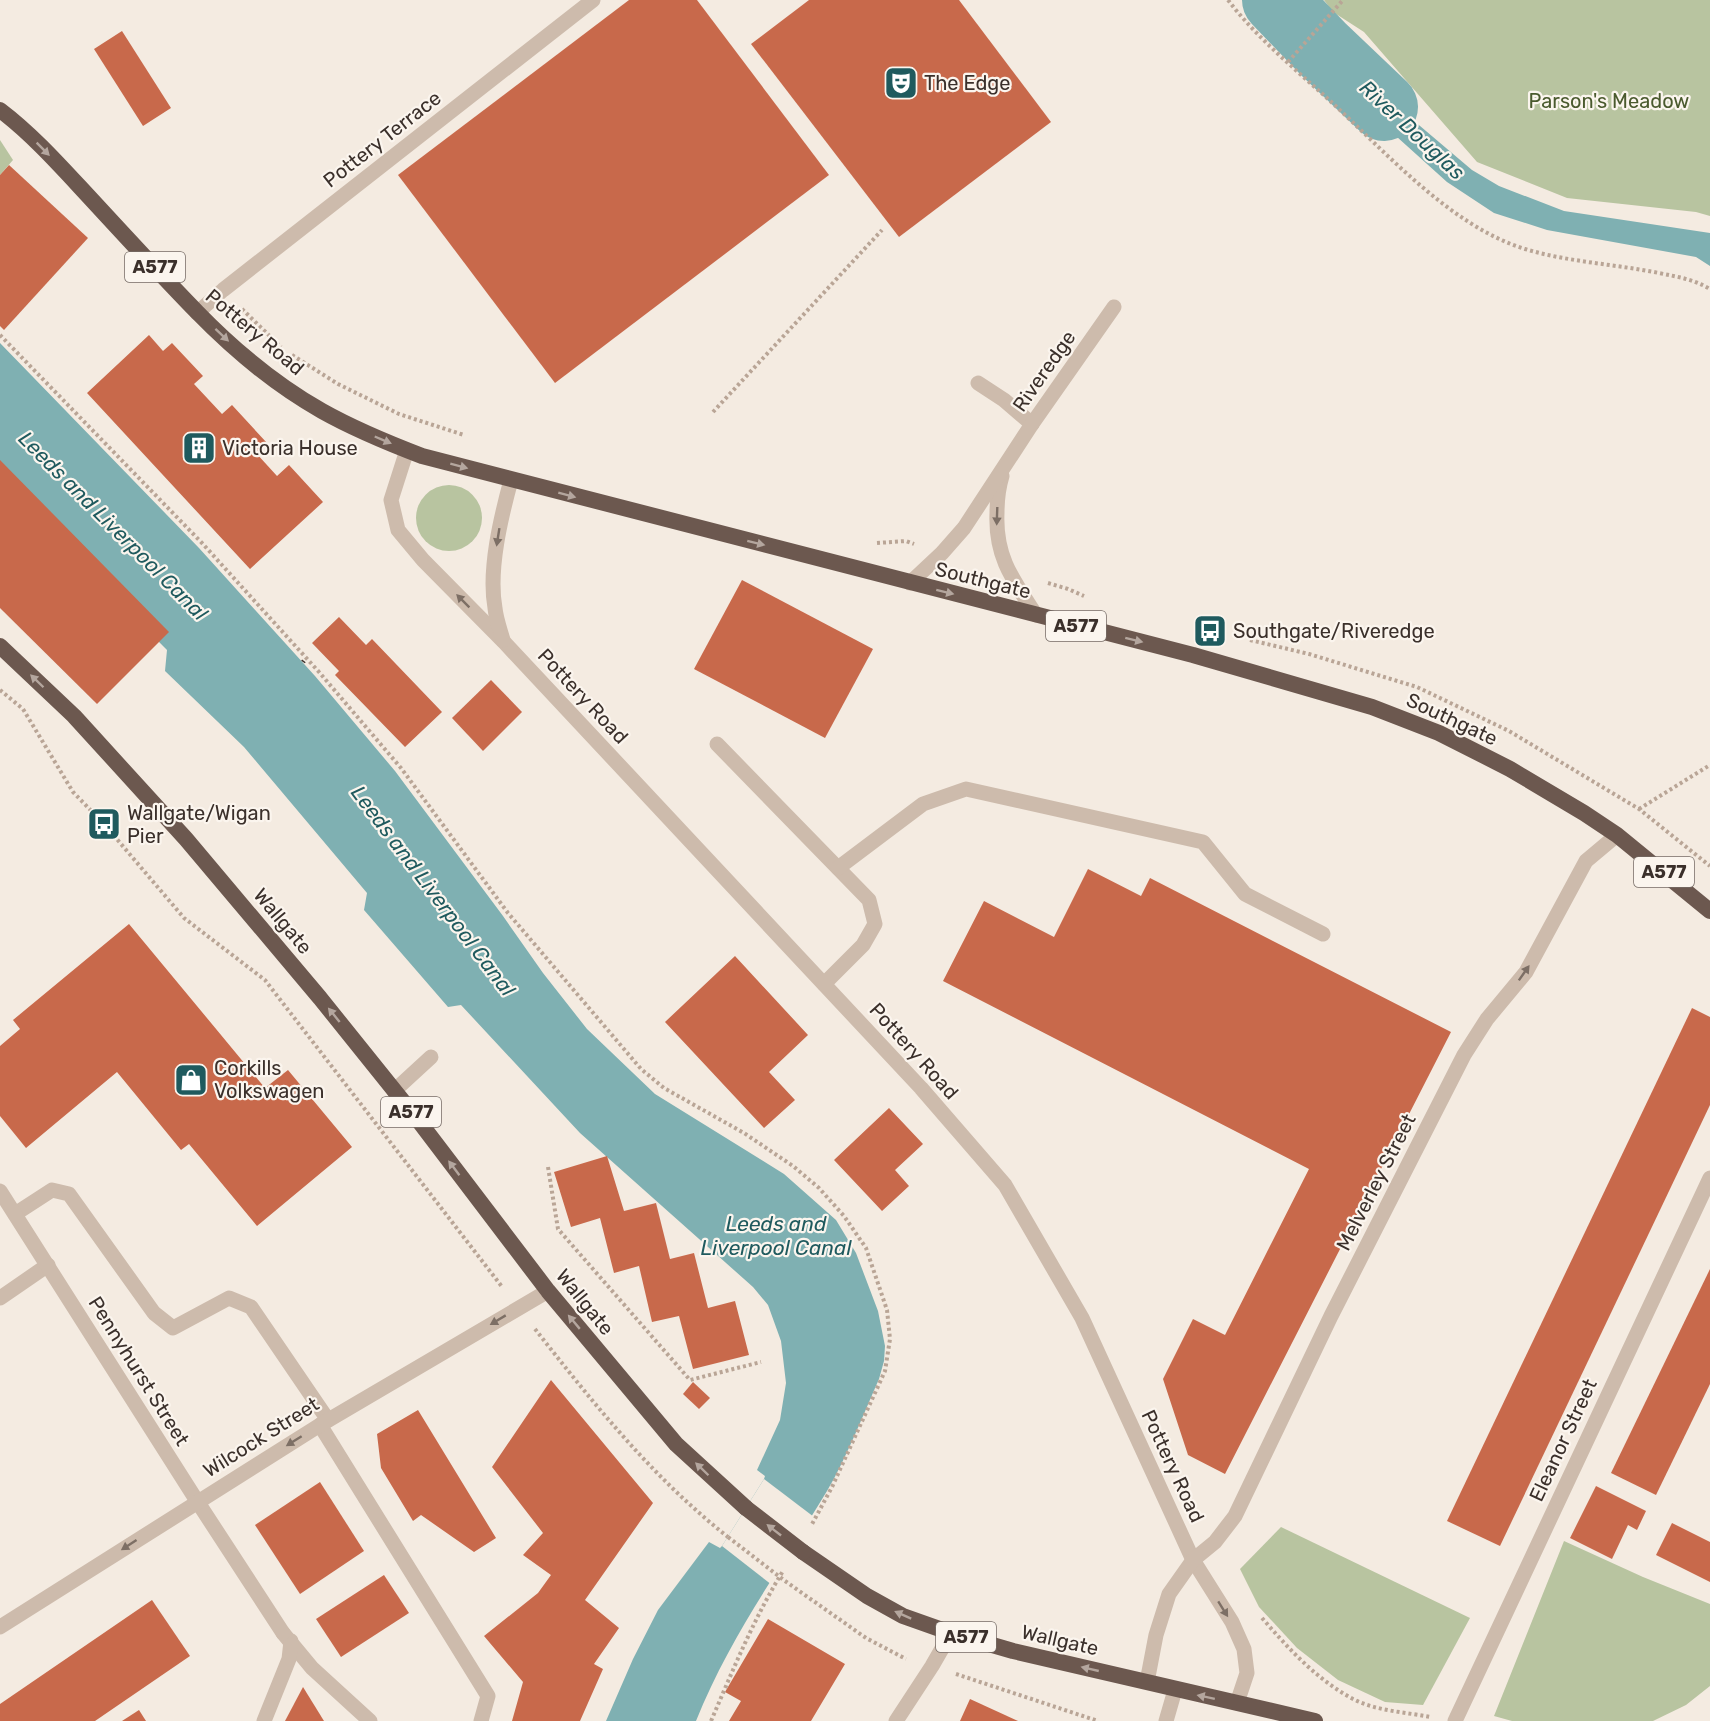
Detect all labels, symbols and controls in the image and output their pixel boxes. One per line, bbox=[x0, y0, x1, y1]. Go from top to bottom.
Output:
theatre icon: The Edge bbox=[883, 65, 919, 101]
place label: The Edge bbox=[924, 71, 1011, 95]
water label: River Douglas bbox=[1355, 75, 1470, 185]
street label: Pottery Terrace bbox=[318, 86, 446, 192]
park label: Parson's Meadow bbox=[1529, 89, 1689, 113]
one-way arrow bbox=[36, 142, 50, 157]
road number: A577 bbox=[125, 252, 185, 282]
street label: Pottery Road bbox=[201, 284, 309, 380]
street label: Riveredge bbox=[1007, 326, 1081, 416]
one-way arrow bbox=[214, 328, 229, 342]
water label: Leeds and Liverpool Canal bbox=[14, 426, 214, 626]
building icon: Victoria House bbox=[181, 430, 217, 466]
place label: Victoria House bbox=[222, 436, 358, 460]
one-way arrow bbox=[374, 436, 392, 445]
one-way arrow bbox=[449, 462, 468, 472]
one-way arrow bbox=[559, 491, 577, 500]
one-way arrow bbox=[992, 506, 1001, 525]
one-way arrow bbox=[493, 528, 502, 547]
one-way arrow bbox=[748, 539, 766, 548]
street label: Southgate bbox=[933, 557, 1033, 603]
one-way arrow bbox=[936, 588, 954, 598]
one-way arrow bbox=[456, 594, 470, 608]
road number: A577 bbox=[1046, 611, 1106, 641]
bus stop icon: Southgate/Riveredge bbox=[1192, 613, 1228, 649]
place label: Southgate/Riveredge bbox=[1233, 619, 1435, 643]
one-way arrow bbox=[1125, 636, 1143, 646]
street label: Pottery Road bbox=[533, 643, 633, 749]
one-way arrow bbox=[29, 674, 44, 688]
street label: Southgate bbox=[1403, 687, 1501, 751]
water label: Leeds and Liverpool Canal bbox=[346, 781, 521, 1002]
place label: Wallgate/Wigan Pier bbox=[127, 801, 271, 848]
bus stop icon: Wallgate/Wigan Pier bbox=[86, 806, 122, 842]
road number: A577 bbox=[1634, 857, 1694, 887]
street label: Wallgate bbox=[249, 883, 317, 959]
one-way arrow bbox=[1518, 966, 1530, 982]
street label: Pottery Road bbox=[864, 998, 964, 1104]
one-way arrow bbox=[328, 1008, 340, 1023]
place label: Corkills Volkswagen bbox=[214, 1056, 325, 1103]
shop icon: Corkills Volkswagen bbox=[173, 1062, 209, 1098]
road number: A577 bbox=[381, 1097, 441, 1127]
street label: Melverley Street bbox=[1331, 1109, 1421, 1254]
one-way arrow bbox=[449, 1161, 461, 1176]
water label: Leeds and Liverpool Canal bbox=[700, 1211, 852, 1260]
street label: Wallgate bbox=[551, 1264, 619, 1340]
street label: Pennyhurst Street bbox=[83, 1292, 195, 1450]
one-way arrow bbox=[568, 1314, 581, 1330]
one-way arrow bbox=[489, 1315, 506, 1325]
street label: Eleanor Street bbox=[1524, 1375, 1602, 1505]
street label: Wilcock Street bbox=[199, 1392, 324, 1482]
street label: Pottery Road bbox=[1136, 1406, 1210, 1526]
one-way arrow bbox=[286, 1436, 302, 1447]
one-way arrow bbox=[695, 1463, 709, 1477]
one-way arrow bbox=[767, 1524, 783, 1536]
one-way arrow bbox=[121, 1539, 137, 1550]
one-way arrow bbox=[1218, 1601, 1229, 1617]
one-way arrow bbox=[893, 1610, 911, 1620]
street label: Wallgate bbox=[1019, 1620, 1101, 1660]
road number: A577 bbox=[936, 1622, 996, 1652]
one-way arrow bbox=[1081, 1663, 1099, 1673]
one-way arrow bbox=[1197, 1691, 1215, 1701]

